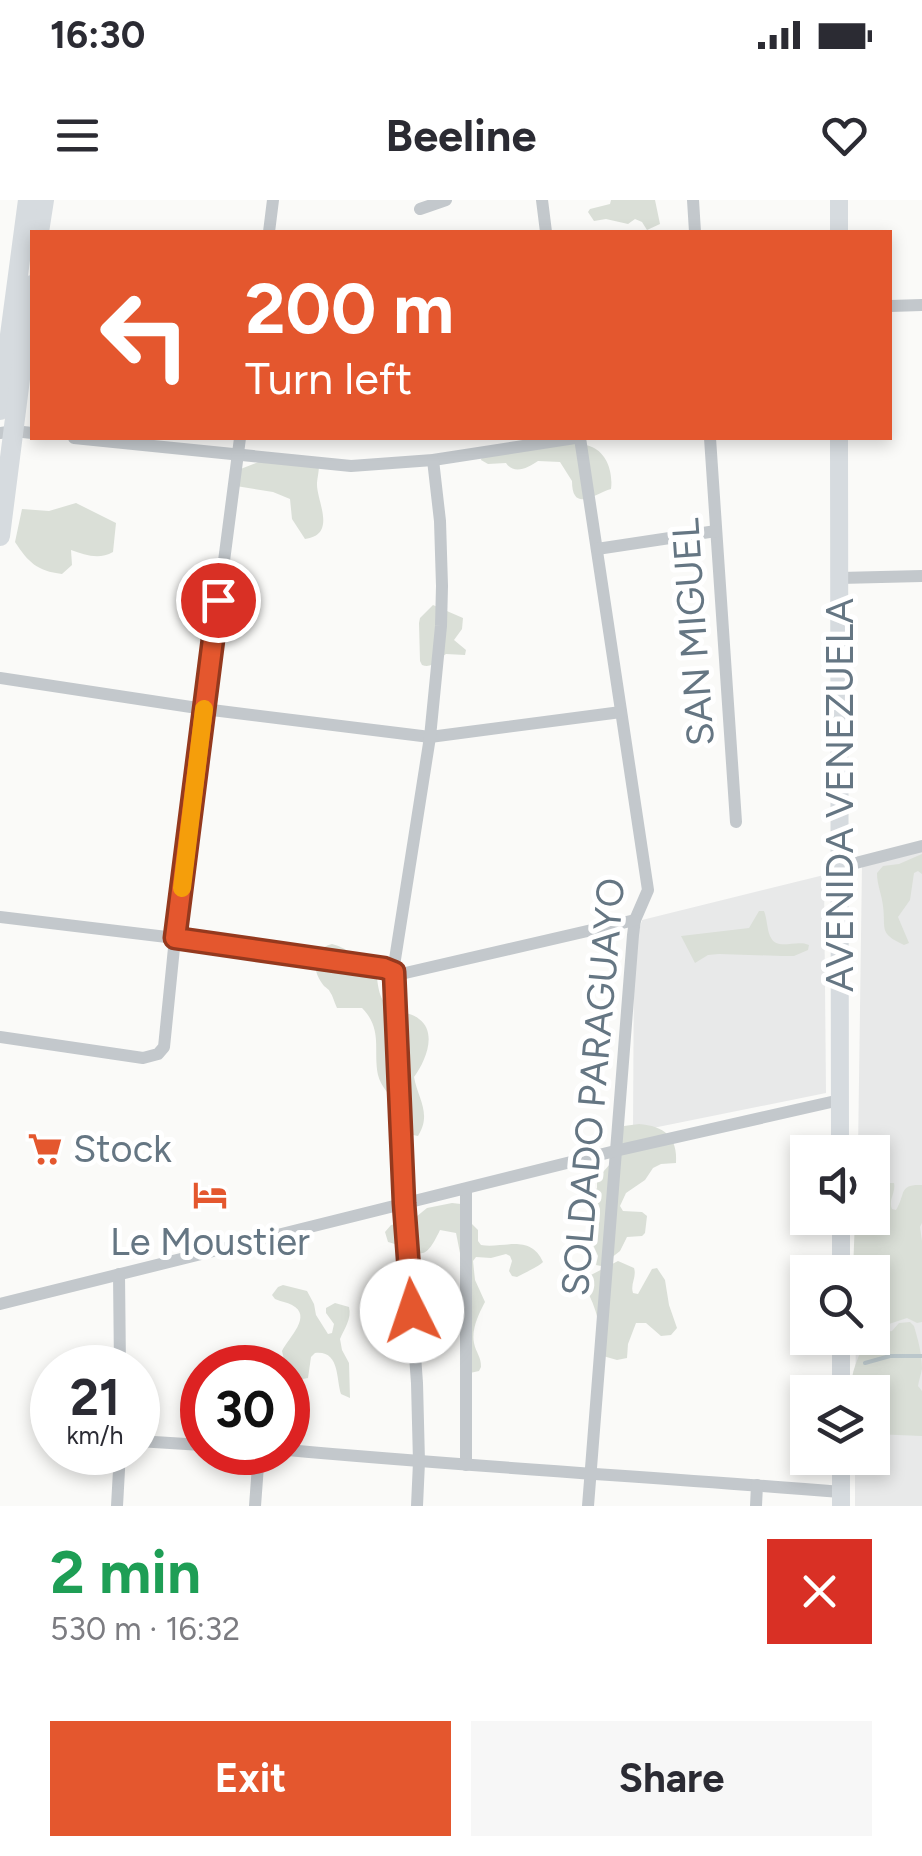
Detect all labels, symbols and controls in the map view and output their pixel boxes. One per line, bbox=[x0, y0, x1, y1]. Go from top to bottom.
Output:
text: 16:30 bbox=[50, 12, 145, 58]
icon: menu bbox=[50, 108, 105, 163]
text: Beeline bbox=[386, 108, 536, 162]
icon: heart bbox=[817, 108, 872, 163]
text: 200 m bbox=[245, 266, 454, 351]
icon: left bbox=[80, 270, 210, 400]
text: Turn left bbox=[245, 351, 412, 405]
street label: SAN MIGUEL bbox=[662, 516, 724, 747]
pin bbox=[176, 558, 261, 643]
icon: arrive bbox=[191, 573, 246, 628]
street label: AVENIDA VENEZUELA bbox=[817, 598, 863, 992]
street label: SOLDADO PARAGUAYO bbox=[552, 876, 634, 1298]
place label: Stock bbox=[73, 1126, 172, 1172]
supermarket icon: Stock bbox=[26, 1130, 64, 1168]
map controls bbox=[790, 1135, 890, 1475]
button: sound bbox=[790, 1135, 890, 1235]
hotel icon: Le Moustier bbox=[191, 1176, 229, 1214]
place label: Le Moustier bbox=[110, 1219, 310, 1265]
button: search bbox=[790, 1255, 890, 1355]
position arrow bbox=[360, 1259, 464, 1363]
speed limit sign: 30 bbox=[180, 1345, 310, 1475]
text: 21 bbox=[70, 1367, 120, 1428]
button: layers bbox=[790, 1375, 890, 1475]
text: km/h bbox=[66, 1420, 124, 1450]
text: 2 min bbox=[50, 1536, 201, 1608]
button: close bbox=[767, 1539, 872, 1644]
text: 530 m · 16:32 bbox=[50, 1610, 240, 1648]
button: Exit bbox=[50, 1721, 451, 1836]
button: Share bbox=[471, 1721, 872, 1836]

